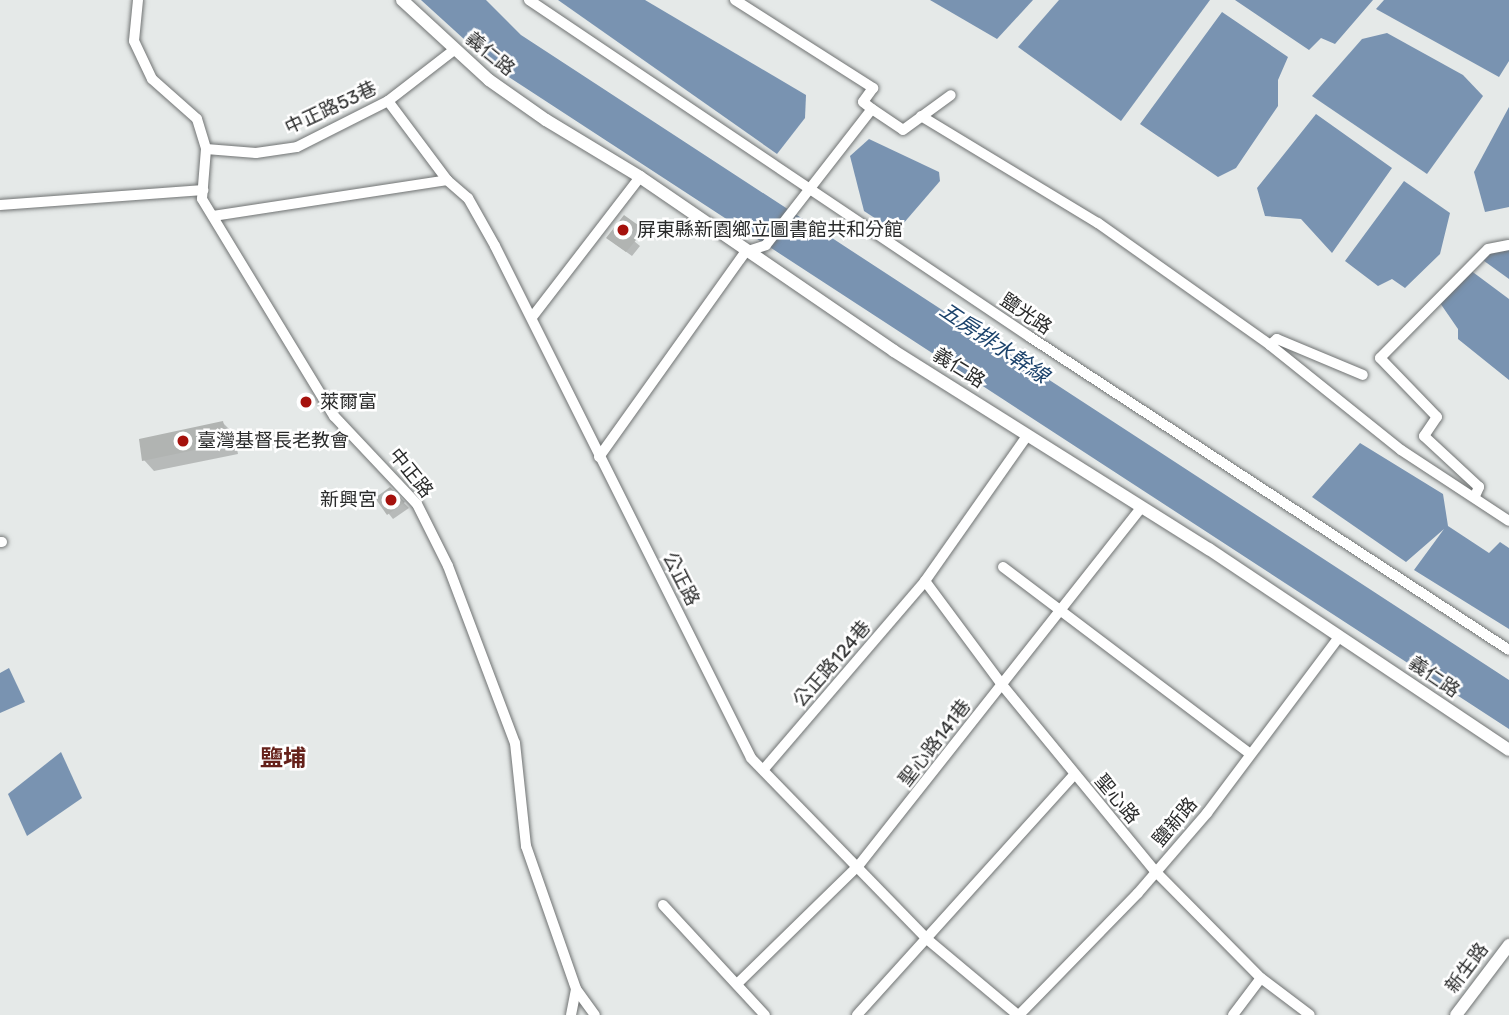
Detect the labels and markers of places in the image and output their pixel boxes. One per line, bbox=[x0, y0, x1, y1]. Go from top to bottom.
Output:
place label: 屏東縣新園鄉立圖書館共和分館 bbox=[637, 219, 903, 241]
marker: 屏東縣新園鄉立圖書館共和分館 bbox=[615, 222, 631, 238]
place label: 萊爾富 bbox=[320, 391, 377, 413]
marker: 萊爾富 bbox=[298, 394, 314, 410]
place label: 臺灣基督長老教會 bbox=[197, 430, 349, 452]
marker: 臺灣基督長老教會 bbox=[175, 433, 191, 449]
place label: 新興宮 bbox=[320, 489, 377, 511]
marker: 新興宮 bbox=[383, 492, 399, 508]

